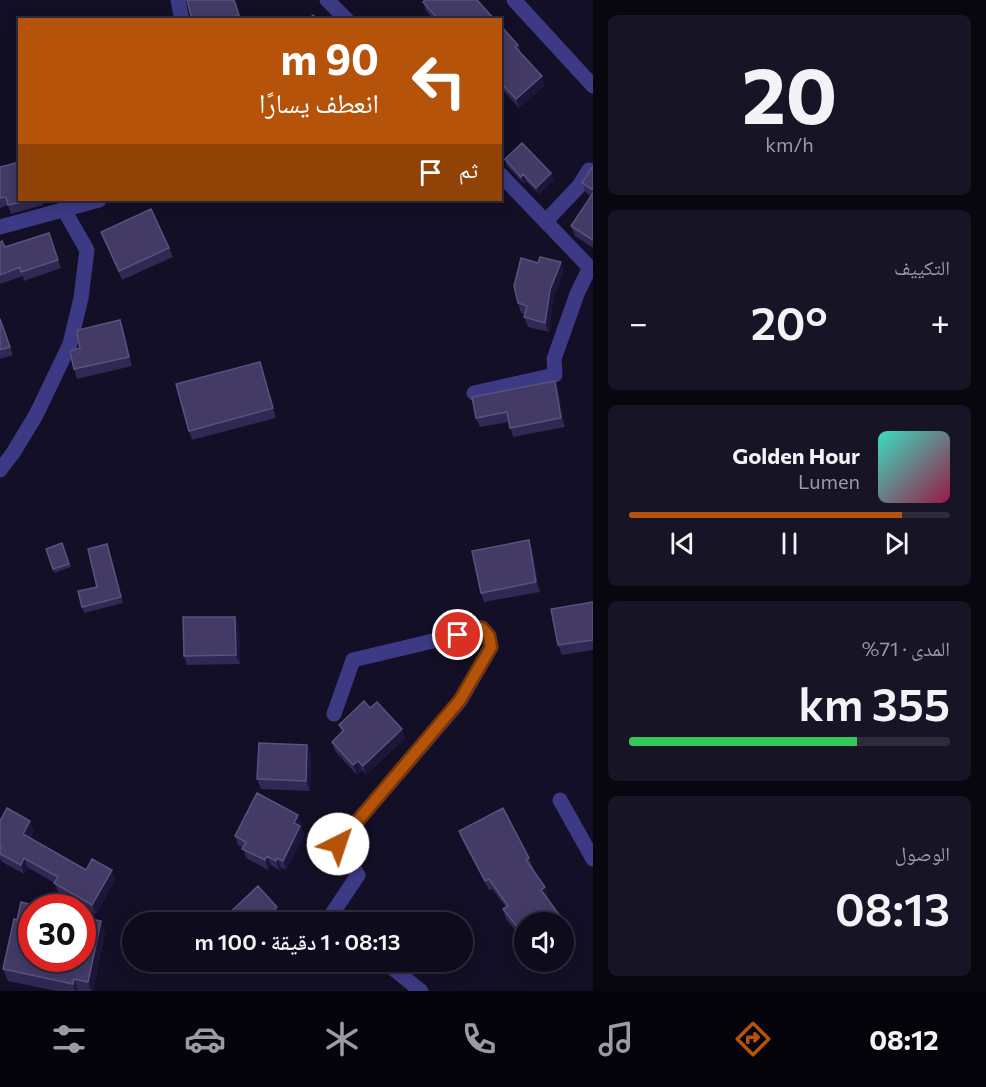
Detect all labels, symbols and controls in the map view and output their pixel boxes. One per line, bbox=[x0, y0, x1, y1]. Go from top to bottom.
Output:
text: 90 m bbox=[280, 32, 379, 84]
icon: left bbox=[400, 42, 478, 120]
text: 20 bbox=[742, 45, 837, 140]
text: انعطف يسارًا bbox=[259, 86, 379, 119]
text: km/h bbox=[765, 132, 814, 156]
icon: arrive bbox=[414, 156, 447, 189]
text: ثم bbox=[459, 156, 478, 183]
text: التكييف bbox=[894, 255, 950, 279]
text: 20° bbox=[751, 294, 828, 349]
text: − bbox=[629, 301, 648, 342]
text: + bbox=[931, 301, 950, 342]
text: Golden Hour bbox=[732, 442, 860, 469]
text: Lumen bbox=[798, 469, 860, 493]
icon: previous bbox=[666, 527, 699, 560]
icon: pause bbox=[773, 527, 806, 560]
icon: next bbox=[880, 527, 913, 560]
pin bbox=[432, 609, 483, 660]
icon: arrive bbox=[441, 618, 474, 651]
text: المدى · 71% bbox=[862, 636, 950, 660]
text: 355 km bbox=[799, 675, 950, 730]
position arrow bbox=[306, 812, 370, 876]
text: الوصول bbox=[895, 841, 950, 865]
text: 08:13 bbox=[835, 880, 950, 935]
speed limit sign: 30 bbox=[18, 894, 96, 972]
map controls bbox=[514, 912, 574, 972]
button: sound bbox=[514, 912, 574, 972]
text: 08:13 · 1 دقيقة · 100 m bbox=[194, 928, 401, 955]
icon: filters bbox=[48, 1018, 90, 1060]
icon: car bbox=[184, 1018, 226, 1060]
icon: climate bbox=[321, 1018, 363, 1060]
icon: phone bbox=[458, 1018, 500, 1060]
icon: music bbox=[595, 1018, 637, 1060]
icon: directions bbox=[732, 1018, 774, 1060]
text: 08:12 bbox=[869, 1023, 939, 1056]

